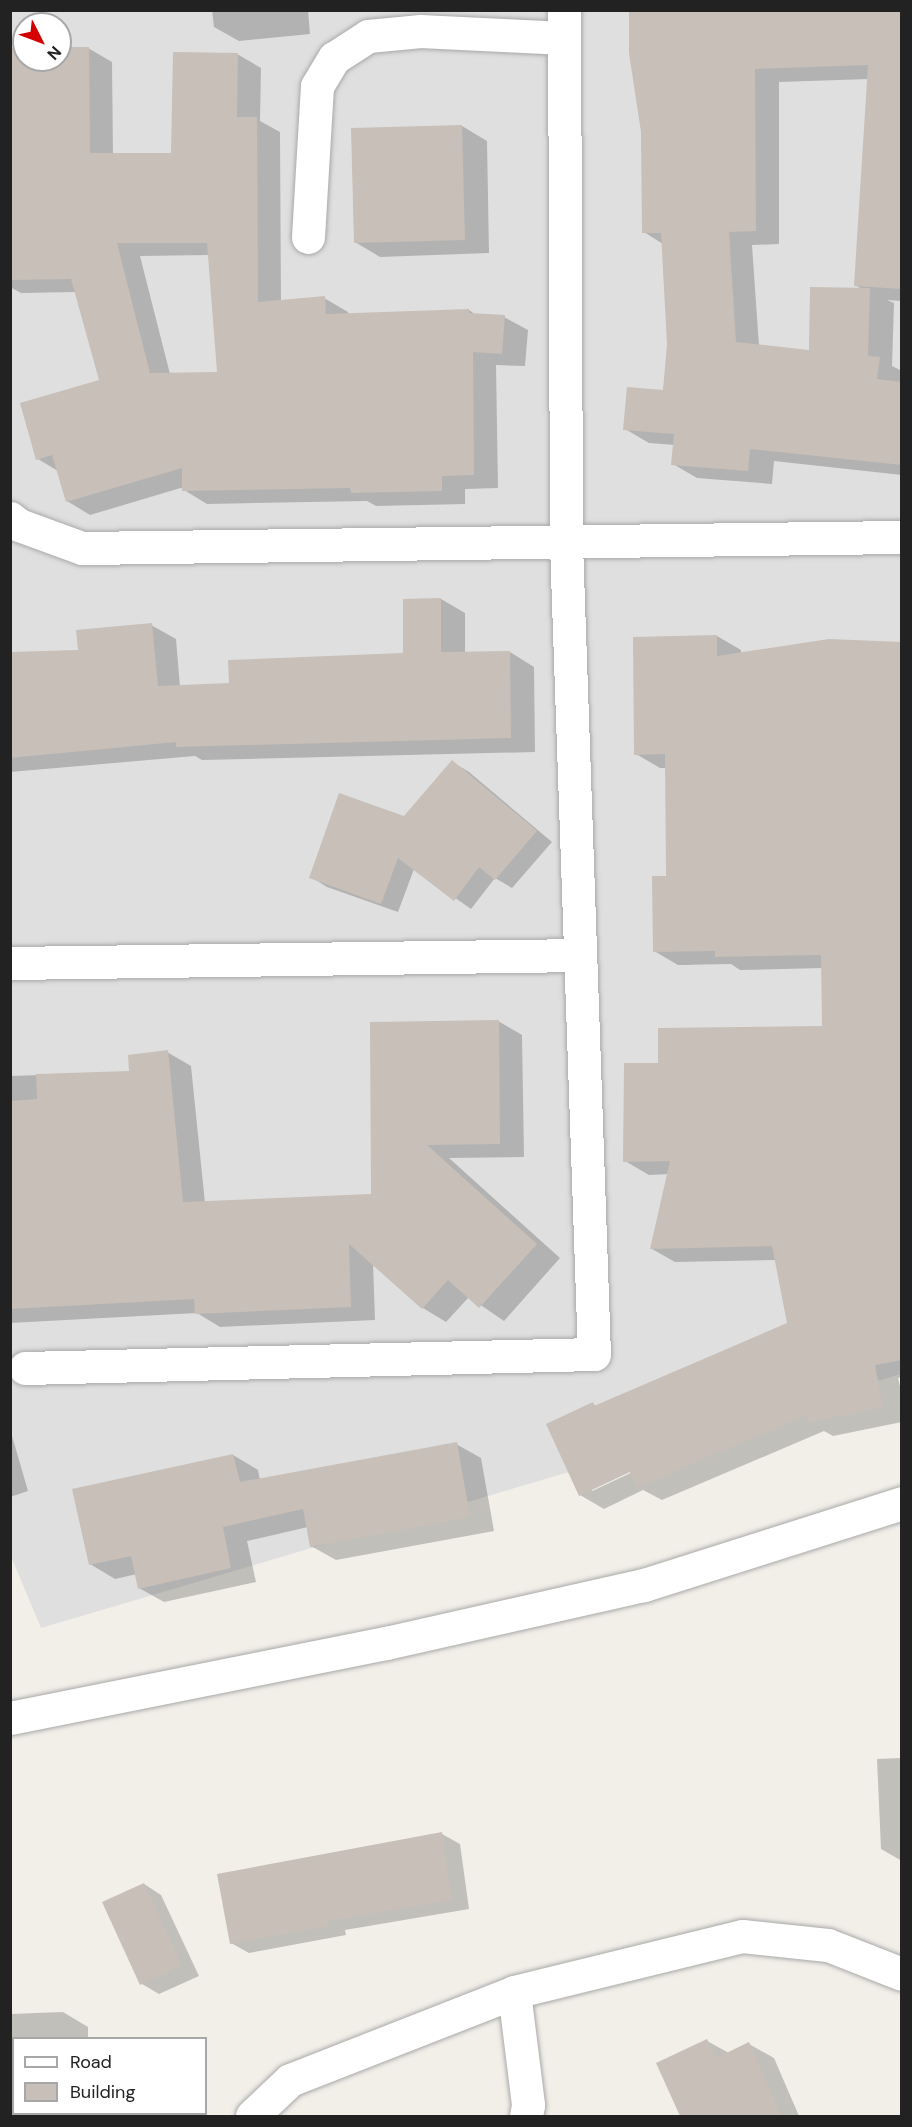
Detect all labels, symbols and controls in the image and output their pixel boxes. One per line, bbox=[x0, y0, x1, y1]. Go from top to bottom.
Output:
north arrow bbox=[12, 12, 72, 72]
text: N bbox=[43, 42, 66, 64]
legend bbox=[12, 2037, 207, 2115]
text: Road bbox=[70, 2050, 112, 2074]
text: Building bbox=[70, 2080, 135, 2104]

